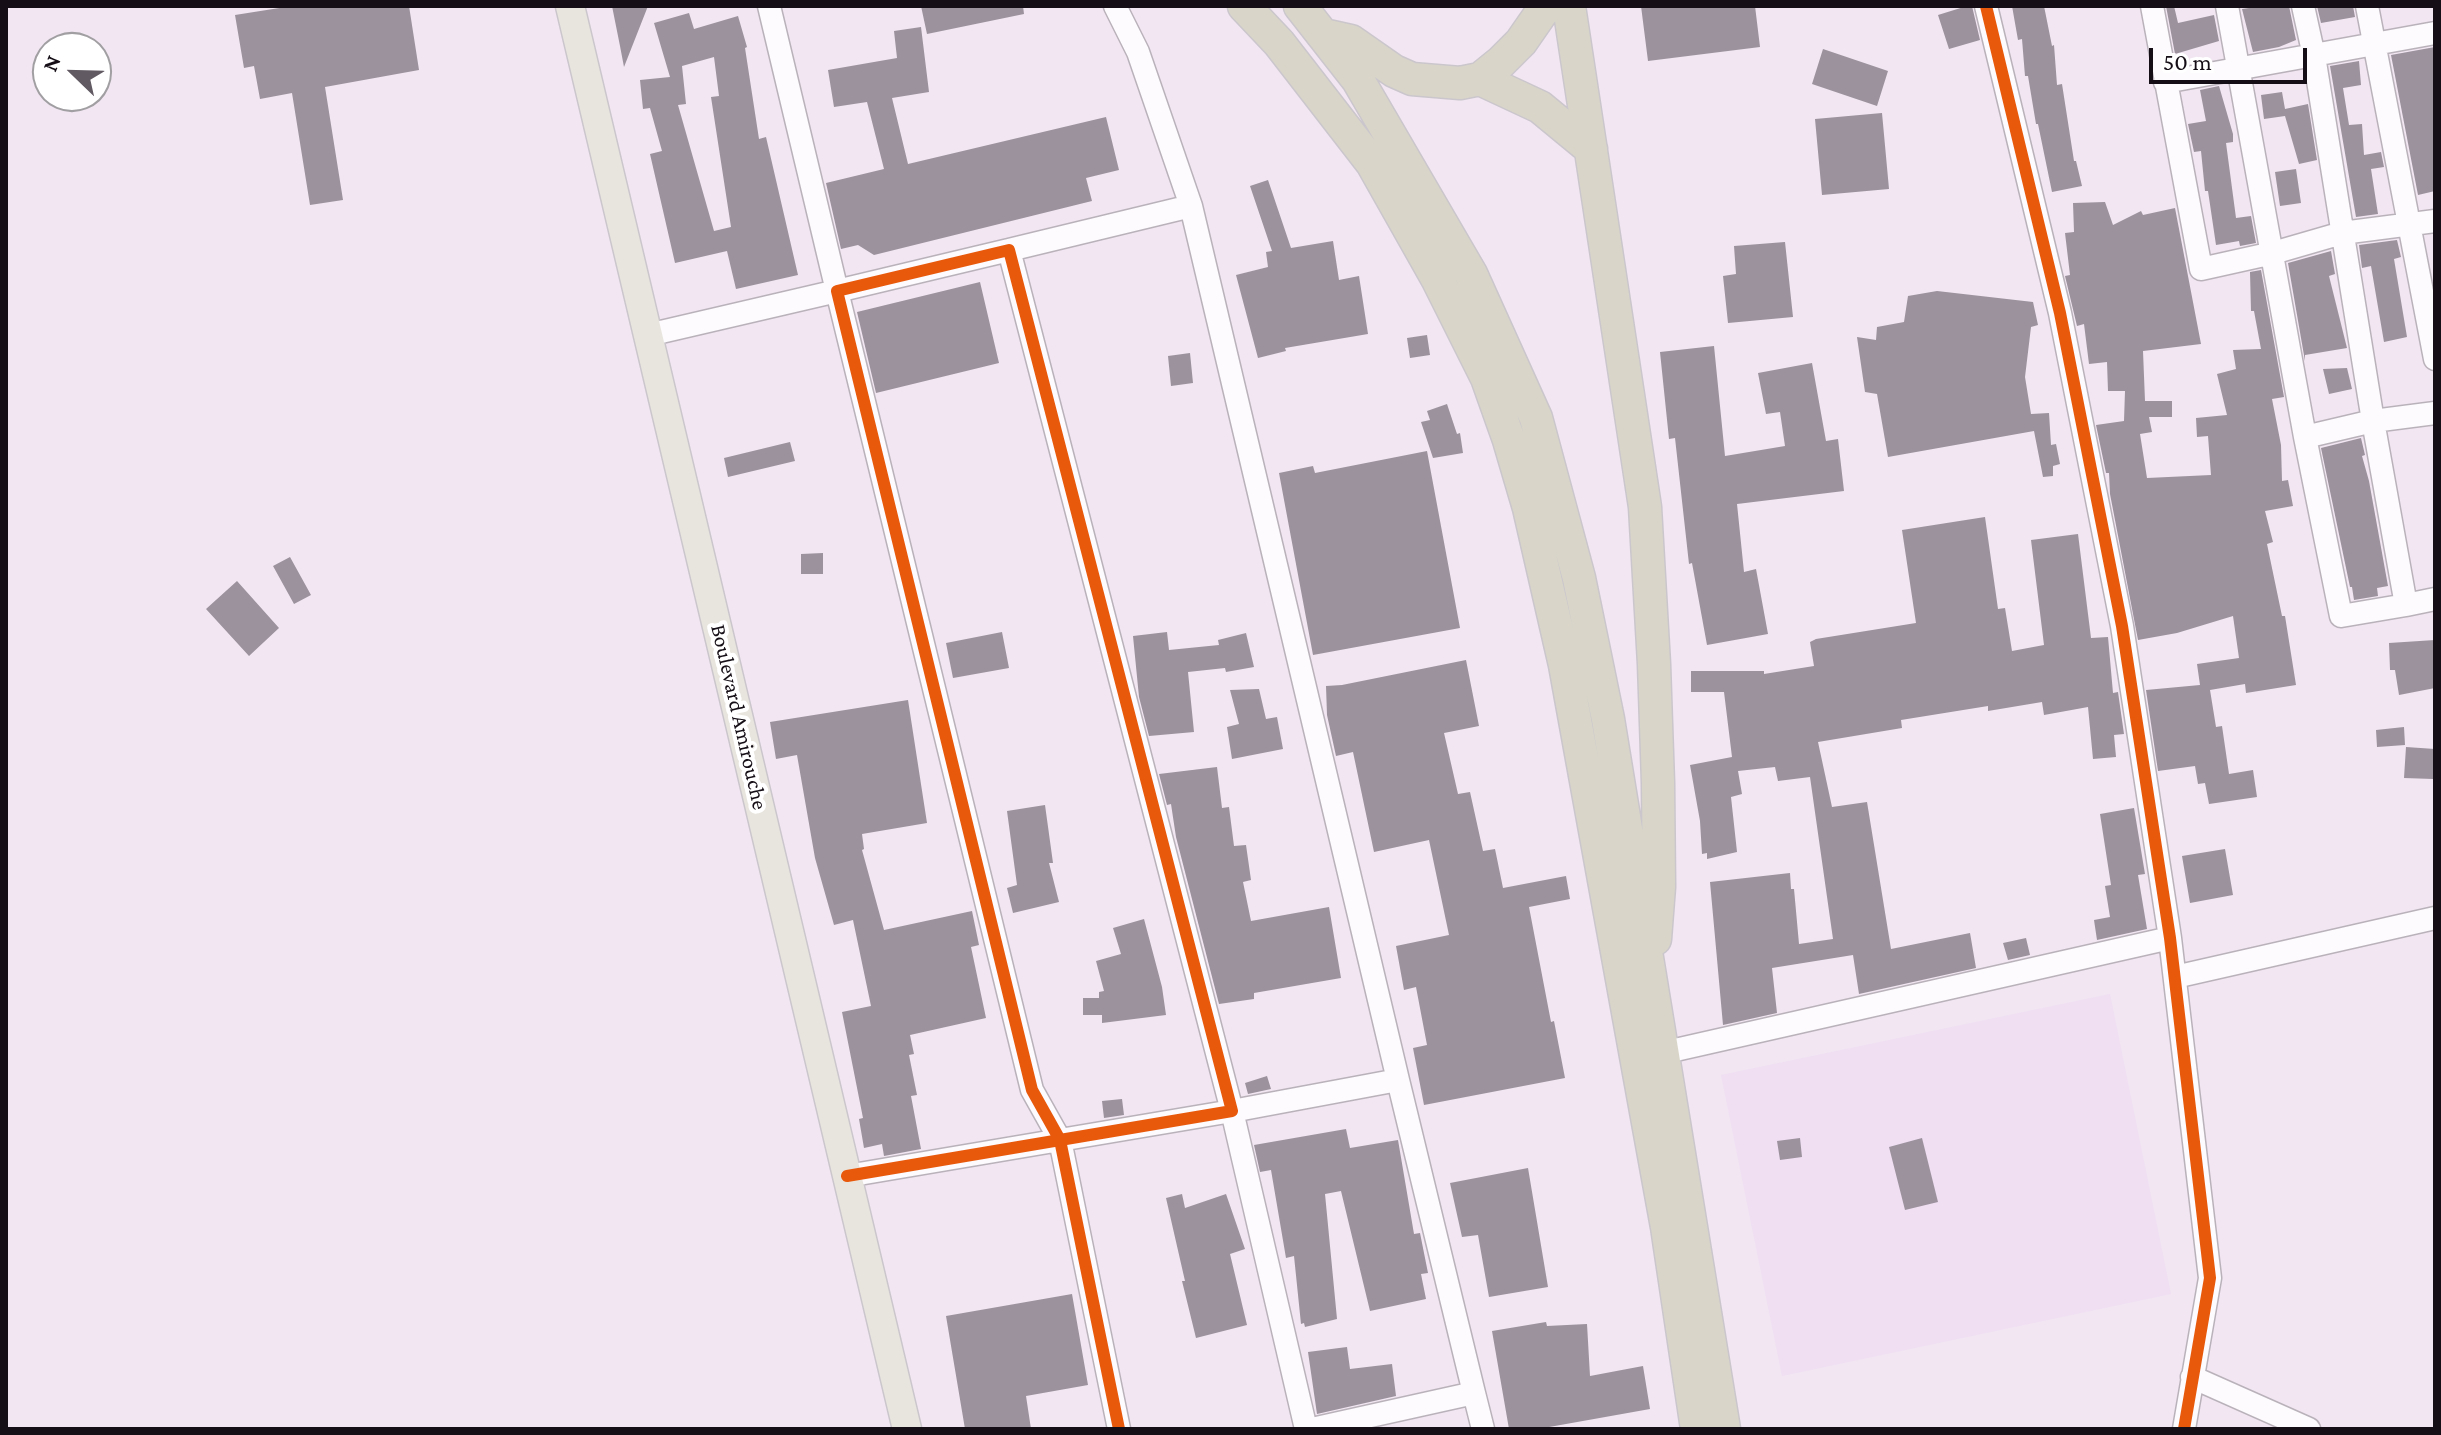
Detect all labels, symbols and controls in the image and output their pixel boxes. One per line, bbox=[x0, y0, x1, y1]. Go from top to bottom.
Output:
north arrow bbox=[32, 32, 112, 112]
scale bar bbox=[2153, 32, 2311, 82]
text: 50 m bbox=[2163, 48, 2212, 75]
text: N bbox=[37, 51, 66, 75]
street label: Boulevard Amirouche bbox=[705, 622, 773, 812]

